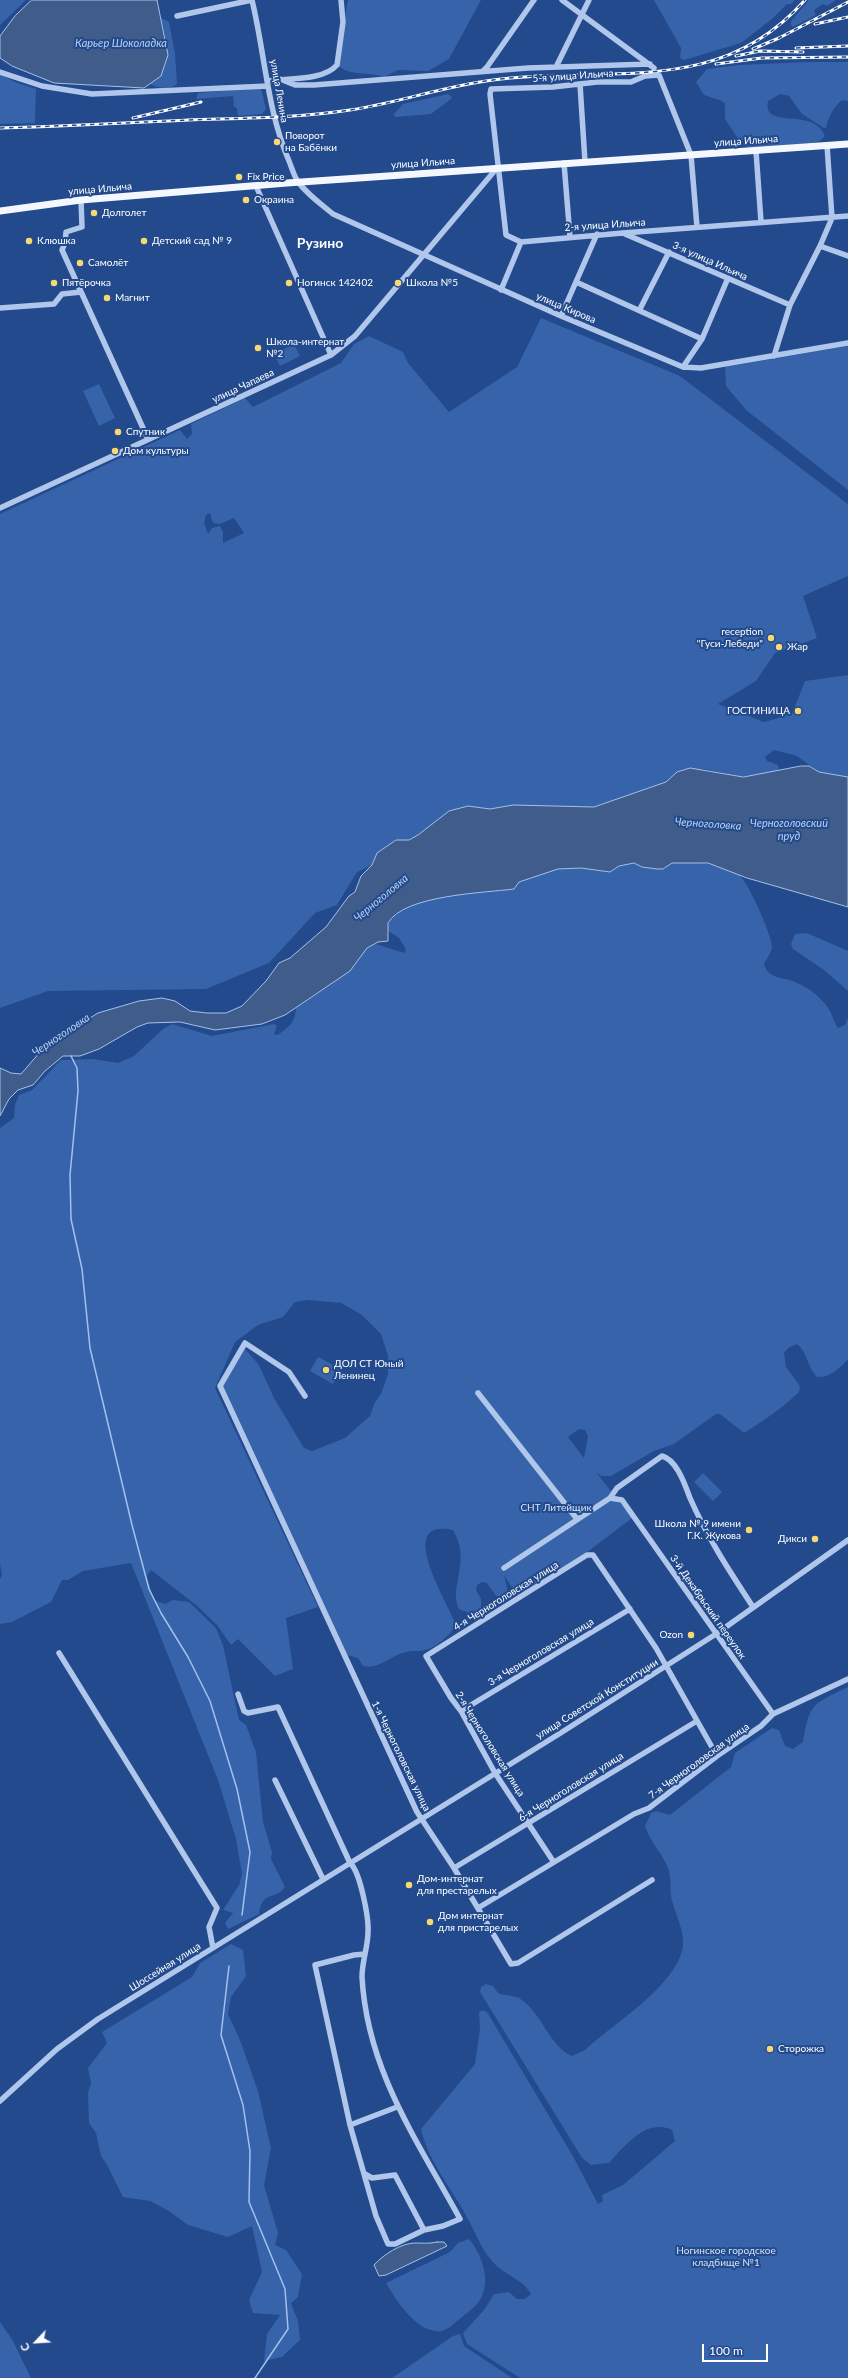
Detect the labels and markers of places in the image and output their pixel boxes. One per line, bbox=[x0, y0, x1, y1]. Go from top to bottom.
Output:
place label: Поворот на Бабёнки bbox=[285, 130, 337, 154]
marker: Поворот на Бабёнки bbox=[272, 137, 282, 147]
place label: Fix Price bbox=[247, 171, 284, 183]
marker: Fix Price bbox=[234, 172, 244, 182]
place label: Окраина bbox=[254, 194, 294, 206]
marker: Окраина bbox=[241, 195, 251, 205]
place label: Долголет bbox=[102, 207, 146, 219]
marker: Долголет bbox=[89, 208, 99, 218]
place label: Клюшка bbox=[37, 235, 76, 247]
place label: Детский сад № 9 bbox=[152, 235, 232, 247]
marker: Клюшка bbox=[24, 236, 34, 246]
marker: Детский сад № 9 bbox=[139, 236, 149, 246]
place label: Самолёт bbox=[88, 257, 128, 269]
marker: Самолёт bbox=[75, 258, 85, 268]
place label: Пятёрочка bbox=[62, 277, 111, 289]
place label: Ногинск 142402 bbox=[297, 277, 373, 289]
place label: Школа №5 bbox=[406, 277, 458, 289]
marker: Пятёрочка bbox=[49, 278, 59, 288]
marker: Ногинск 142402 bbox=[284, 278, 294, 288]
marker: Школа №5 bbox=[393, 278, 403, 288]
place label: Магнит bbox=[115, 292, 150, 304]
marker: Магнит bbox=[102, 293, 112, 303]
place label: Школа-интернат №2 bbox=[266, 336, 344, 360]
marker: Школа-интернат №2 bbox=[253, 343, 263, 353]
place label: Спутник bbox=[126, 426, 165, 438]
marker: Спутник bbox=[113, 427, 123, 437]
place label: Дом культуры bbox=[123, 445, 189, 457]
marker: Дом культуры bbox=[110, 446, 120, 456]
place label: reception "Гуси-Лебеди" bbox=[697, 626, 763, 650]
marker: reception "Гуси-Лебеди" bbox=[766, 633, 776, 643]
place label: Жар bbox=[787, 641, 808, 653]
marker: Жар bbox=[774, 642, 784, 652]
place label: ГОСТИНИЦА bbox=[727, 705, 790, 717]
marker: ГОСТИНИЦА bbox=[793, 706, 803, 716]
place label: ДОЛ СТ Юный Ленинец bbox=[334, 1358, 403, 1382]
marker: ДОЛ СТ Юный Ленинец bbox=[321, 1365, 331, 1375]
place label: Школа № 9 имени Г.К. Жукова bbox=[654, 1518, 741, 1542]
marker: Школа № 9 имени Г.К. Жукова bbox=[744, 1525, 754, 1535]
place label: Дикси bbox=[778, 1533, 807, 1545]
marker: Дикси bbox=[810, 1534, 820, 1544]
place label: Ozon bbox=[659, 1629, 683, 1641]
marker: Ozon bbox=[686, 1630, 696, 1640]
place label: Дом-интернат для престарелых bbox=[417, 1873, 497, 1896]
marker: Дом-интернат для престарелых bbox=[404, 1880, 414, 1890]
place label: Дом интернат для пристарелых bbox=[438, 1910, 518, 1934]
marker: Дом интернат для пристарелых bbox=[425, 1917, 435, 1927]
place label: Сторожка bbox=[778, 2043, 824, 2055]
marker: Сторожка bbox=[765, 2044, 775, 2054]

